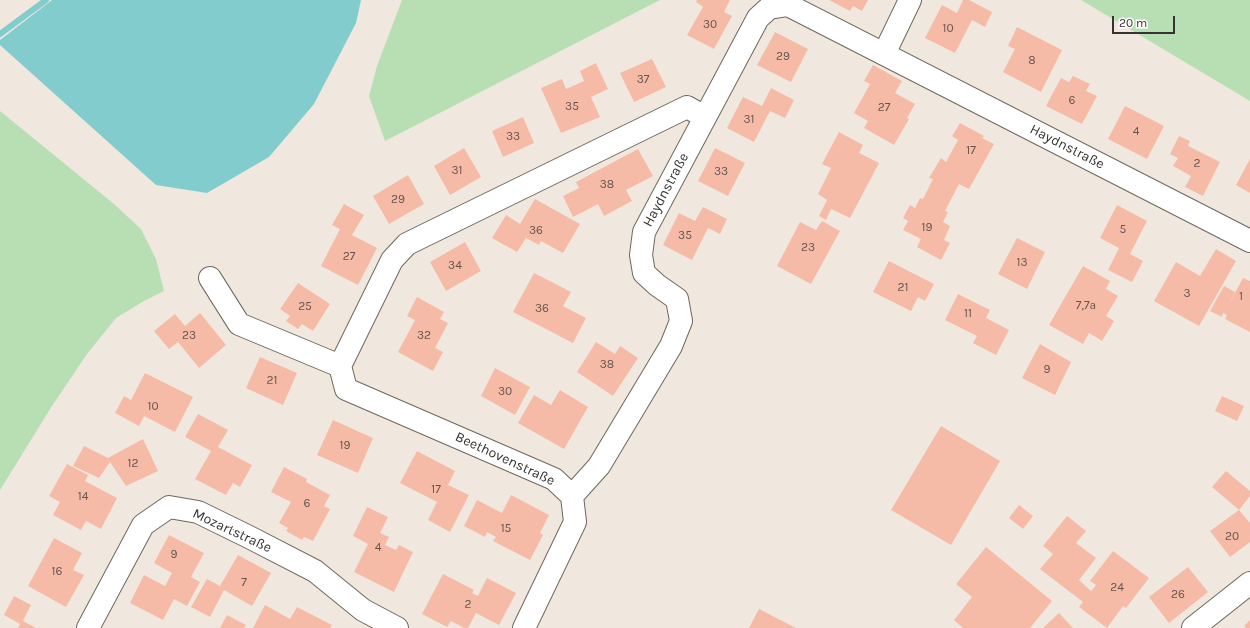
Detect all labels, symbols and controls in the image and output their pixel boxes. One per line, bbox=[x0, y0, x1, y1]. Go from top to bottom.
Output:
scale bar bbox=[1114, 8, 1177, 34]
text: 20 m bbox=[1119, 16, 1147, 30]
house number: 30 bbox=[703, 18, 717, 32]
house number: 10 bbox=[942, 22, 954, 36]
house number: 29 bbox=[776, 50, 790, 64]
house number: 8 bbox=[1028, 54, 1036, 68]
house number: 37 bbox=[637, 73, 649, 87]
house number: 6 bbox=[1069, 94, 1075, 108]
house number: 35 bbox=[565, 100, 579, 114]
house number: 27 bbox=[878, 101, 890, 115]
house number: 31 bbox=[743, 113, 755, 127]
street label: Haydnstraße bbox=[1027, 121, 1107, 173]
house number: 4 bbox=[1133, 125, 1139, 139]
house number: 33 bbox=[506, 130, 520, 144]
house number: 17 bbox=[966, 144, 976, 158]
street label: Haydnstraße bbox=[639, 150, 693, 230]
house number: 2 bbox=[1194, 157, 1200, 171]
house number: 31 bbox=[451, 164, 463, 178]
house number: 33 bbox=[714, 165, 728, 179]
house number: 38 bbox=[600, 178, 614, 192]
house number: 29 bbox=[391, 193, 405, 207]
house number: 19 bbox=[922, 221, 932, 235]
house number: 5 bbox=[1120, 223, 1126, 237]
house number: 36 bbox=[529, 224, 543, 238]
house number: 35 bbox=[678, 229, 692, 243]
house number: 23 bbox=[801, 241, 815, 255]
house number: 27 bbox=[343, 250, 355, 264]
house number: 13 bbox=[1016, 256, 1028, 270]
house number: 34 bbox=[448, 259, 462, 273]
house number: 21 bbox=[898, 281, 908, 295]
house number: 3 bbox=[1183, 287, 1191, 301]
house number: 1 bbox=[1239, 290, 1243, 304]
house number: 7,7a bbox=[1076, 299, 1096, 313]
house number: 25 bbox=[298, 300, 312, 314]
house number: 36 bbox=[535, 302, 549, 316]
house number: 11 bbox=[964, 307, 972, 321]
house number: 23 bbox=[182, 329, 196, 343]
house number: 32 bbox=[417, 329, 431, 343]
house number: 38 bbox=[600, 358, 614, 372]
house number: 9 bbox=[1044, 363, 1050, 377]
house number: 21 bbox=[267, 374, 277, 388]
house number: 30 bbox=[498, 385, 512, 399]
house number: 10 bbox=[147, 400, 159, 414]
street label: Beethovenstraße bbox=[452, 429, 558, 489]
house number: 19 bbox=[340, 439, 350, 453]
house number: 12 bbox=[128, 457, 138, 471]
house number: 17 bbox=[431, 483, 441, 497]
house number: 14 bbox=[78, 490, 88, 504]
house number: 6 bbox=[304, 497, 310, 511]
street label: Mozartstraße bbox=[190, 505, 274, 557]
house number: 15 bbox=[501, 522, 511, 536]
house number: 20 bbox=[1225, 530, 1239, 544]
house number: 4 bbox=[375, 541, 381, 555]
house number: 9 bbox=[171, 548, 177, 562]
house number: 16 bbox=[52, 565, 62, 579]
house number: 7 bbox=[241, 576, 247, 590]
house number: 24 bbox=[1110, 581, 1124, 595]
house number: 26 bbox=[1171, 588, 1185, 602]
house number: 2 bbox=[465, 598, 471, 612]

